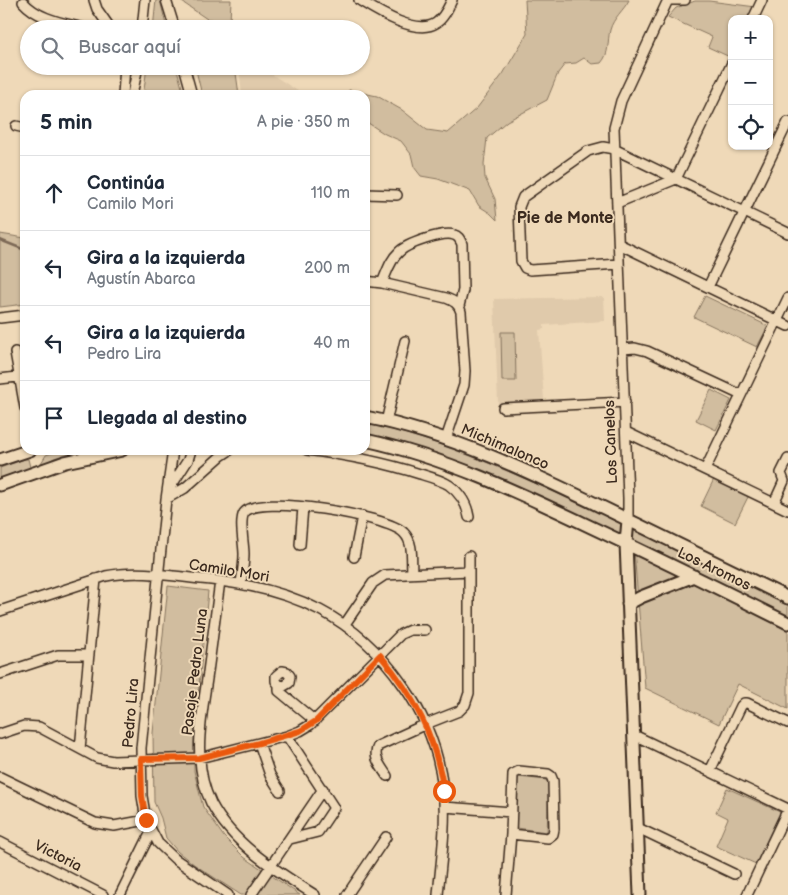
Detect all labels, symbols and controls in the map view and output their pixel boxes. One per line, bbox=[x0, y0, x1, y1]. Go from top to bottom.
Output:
map controls bbox=[728, 15, 773, 150]
button: + bbox=[728, 15, 773, 60]
search box bbox=[20, 20, 370, 75]
icon: search bbox=[38, 34, 66, 62]
text: Buscar aquí bbox=[78, 36, 181, 59]
button: − bbox=[728, 60, 773, 105]
button: locate bbox=[728, 105, 773, 150]
text: 5 min bbox=[40, 110, 93, 135]
text: A pie · 350 m bbox=[257, 113, 350, 132]
text: Continúa bbox=[87, 172, 165, 195]
icon: ahead bbox=[40, 179, 68, 207]
text: 110 m bbox=[311, 184, 350, 203]
text: Camilo Mori bbox=[87, 195, 174, 214]
district label: Pie de Monte bbox=[517, 209, 613, 228]
text: Gira a la izquierda bbox=[87, 247, 245, 270]
icon: left bbox=[40, 254, 68, 282]
text: 200 m bbox=[304, 259, 350, 278]
text: Agustín Abarca bbox=[87, 270, 195, 289]
text: Gira a la izquierda bbox=[87, 322, 245, 345]
icon: left bbox=[40, 329, 68, 357]
text: 40 m bbox=[313, 334, 350, 353]
text: Pedro Lira bbox=[87, 345, 161, 364]
street label: Los Canelos bbox=[600, 399, 622, 484]
icon: arrive bbox=[40, 404, 68, 432]
text: Llegada al destino bbox=[87, 407, 247, 430]
street label: Michimalonco bbox=[458, 420, 552, 474]
street label: Los Aromos bbox=[674, 543, 754, 595]
street label: Camilo Mori bbox=[187, 555, 271, 587]
street label: Pasaje Pedro Luna bbox=[178, 607, 212, 737]
street label: Pedro Lira bbox=[118, 677, 144, 749]
route start bbox=[433, 780, 456, 803]
route end bbox=[135, 809, 158, 832]
street label: Victoria bbox=[31, 836, 85, 876]

